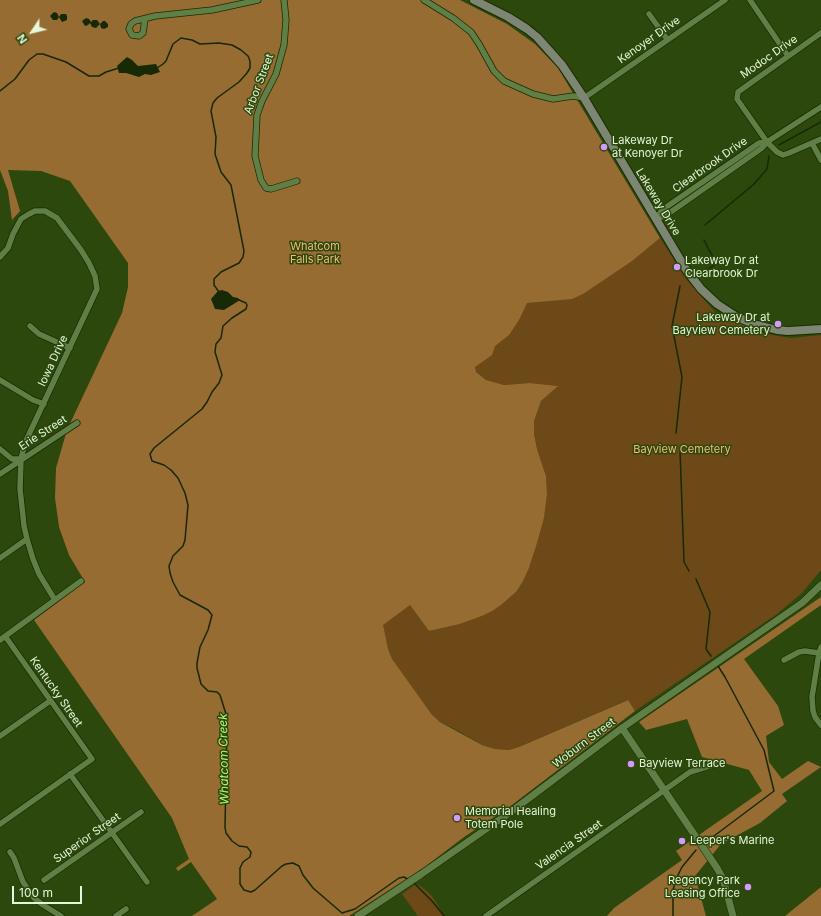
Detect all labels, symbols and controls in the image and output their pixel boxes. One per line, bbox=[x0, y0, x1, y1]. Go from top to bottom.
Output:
north arrow bbox=[12, 12, 52, 52]
street label: Kenoyer Drive bbox=[615, 14, 683, 66]
text: N bbox=[14, 31, 30, 46]
street label: Modoc Drive bbox=[738, 33, 800, 81]
street label: Arbor Street bbox=[241, 52, 277, 116]
place label: Lakeway Dr at Kenoyer Dr bbox=[612, 134, 683, 160]
street label: Clearbrook Drive bbox=[670, 134, 750, 196]
marker: Lakeway Dr at Kenoyer Dr bbox=[599, 142, 609, 152]
street label: Lakeway Drive bbox=[633, 166, 683, 238]
park label: Whatcom Falls Park bbox=[290, 240, 340, 266]
place label: Lakeway Dr at Clearbrook Dr bbox=[685, 254, 759, 280]
marker: Lakeway Dr at Clearbrook Dr bbox=[672, 262, 682, 272]
place label: Lakeway Dr at Bayview Cemetery bbox=[673, 311, 770, 337]
marker: Lakeway Dr at Bayview Cemetery bbox=[773, 319, 783, 329]
street label: Iowa Drive bbox=[35, 333, 71, 389]
street label: Erie Street bbox=[17, 413, 69, 453]
park label: Bayview Cemetery bbox=[633, 443, 731, 457]
street label: Kentucky Street bbox=[27, 654, 85, 730]
water label: Whatcom Creek bbox=[216, 713, 232, 805]
street label: Woburn Street bbox=[550, 715, 618, 771]
place label: Bayview Terrace bbox=[639, 757, 726, 771]
marker: Bayview Terrace bbox=[626, 759, 636, 769]
place label: Memorial Healing Totem Pole bbox=[465, 805, 556, 831]
street label: Superior Street bbox=[51, 810, 123, 866]
marker: Memorial Healing Totem Pole bbox=[452, 813, 462, 823]
street label: Valencia Street bbox=[533, 817, 605, 873]
place label: Leeper's Marine bbox=[690, 834, 775, 848]
marker: Leeper's Marine bbox=[677, 836, 687, 846]
place label: Regency Park Leasing Office bbox=[665, 874, 740, 900]
scale bar bbox=[14, 878, 84, 904]
marker: Regency Park Leasing Office bbox=[743, 882, 753, 892]
text: 100 m bbox=[19, 885, 53, 900]

